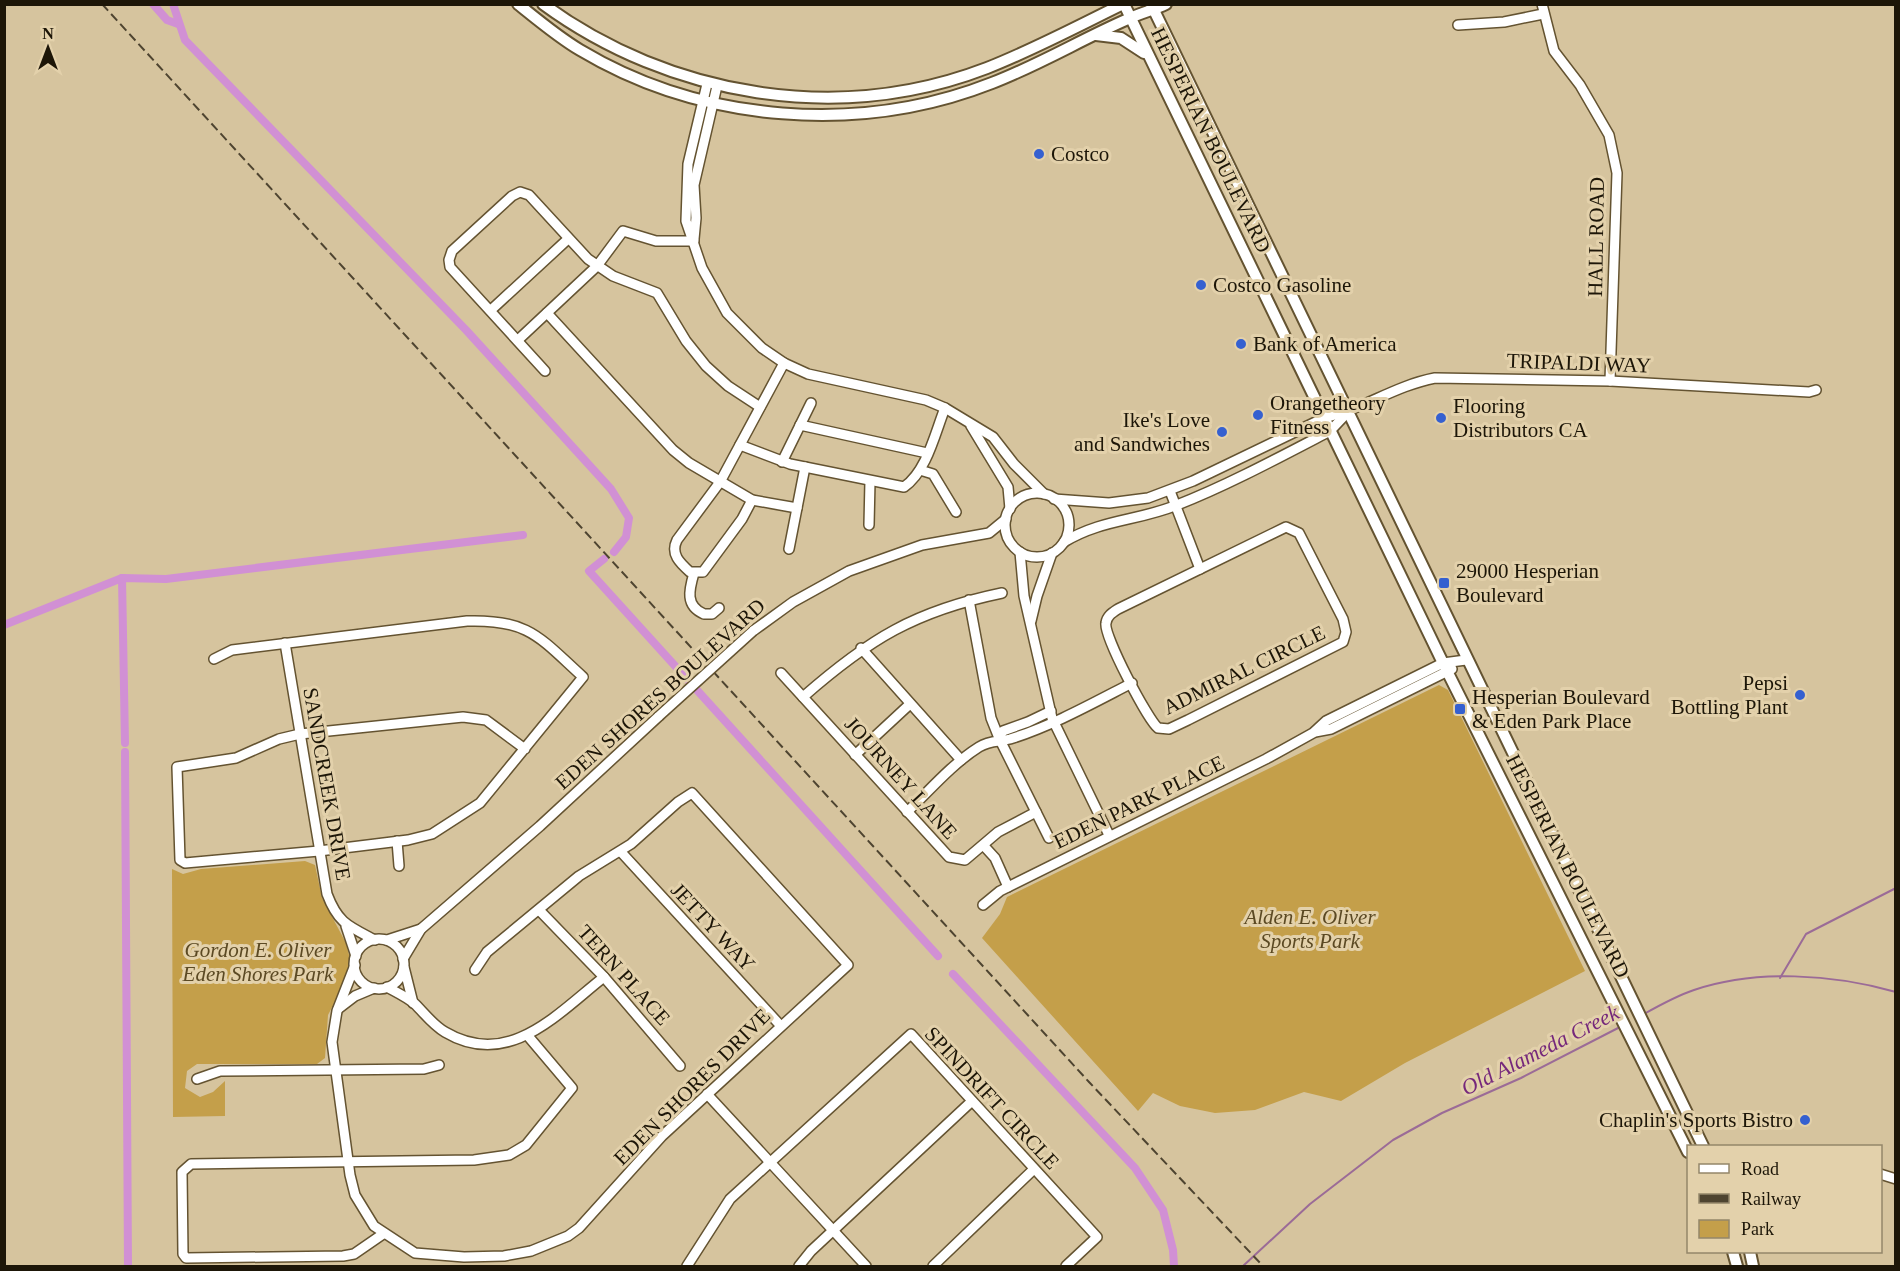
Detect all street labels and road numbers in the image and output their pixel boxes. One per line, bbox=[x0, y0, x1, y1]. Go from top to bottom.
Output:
street label: HESPERIAN BOULEVARD bbox=[1146, 23, 1276, 257]
street label: HALL ROAD bbox=[1583, 177, 1609, 297]
street label: TRIPALDI WAY bbox=[1506, 348, 1652, 378]
street label: EDEN SHORES BOULEVARD bbox=[550, 593, 770, 795]
street label: ADMIRAL CIRCLE bbox=[1159, 620, 1329, 720]
street label: SANDCREEK DRIVE bbox=[298, 686, 356, 882]
street label: JOURNEY LANE bbox=[840, 712, 962, 844]
street label: EDEN PARK PLACE bbox=[1050, 750, 1228, 854]
street label: HESPERIAN BOULEVARD bbox=[1501, 750, 1635, 982]
street label: JETTY WAY bbox=[666, 878, 760, 976]
street label: TERN PLACE bbox=[573, 920, 675, 1030]
street label: EDEN SHORES DRIVE bbox=[609, 1004, 775, 1170]
street label: SPINDRIFT CIRCLE bbox=[920, 1022, 1064, 1174]

